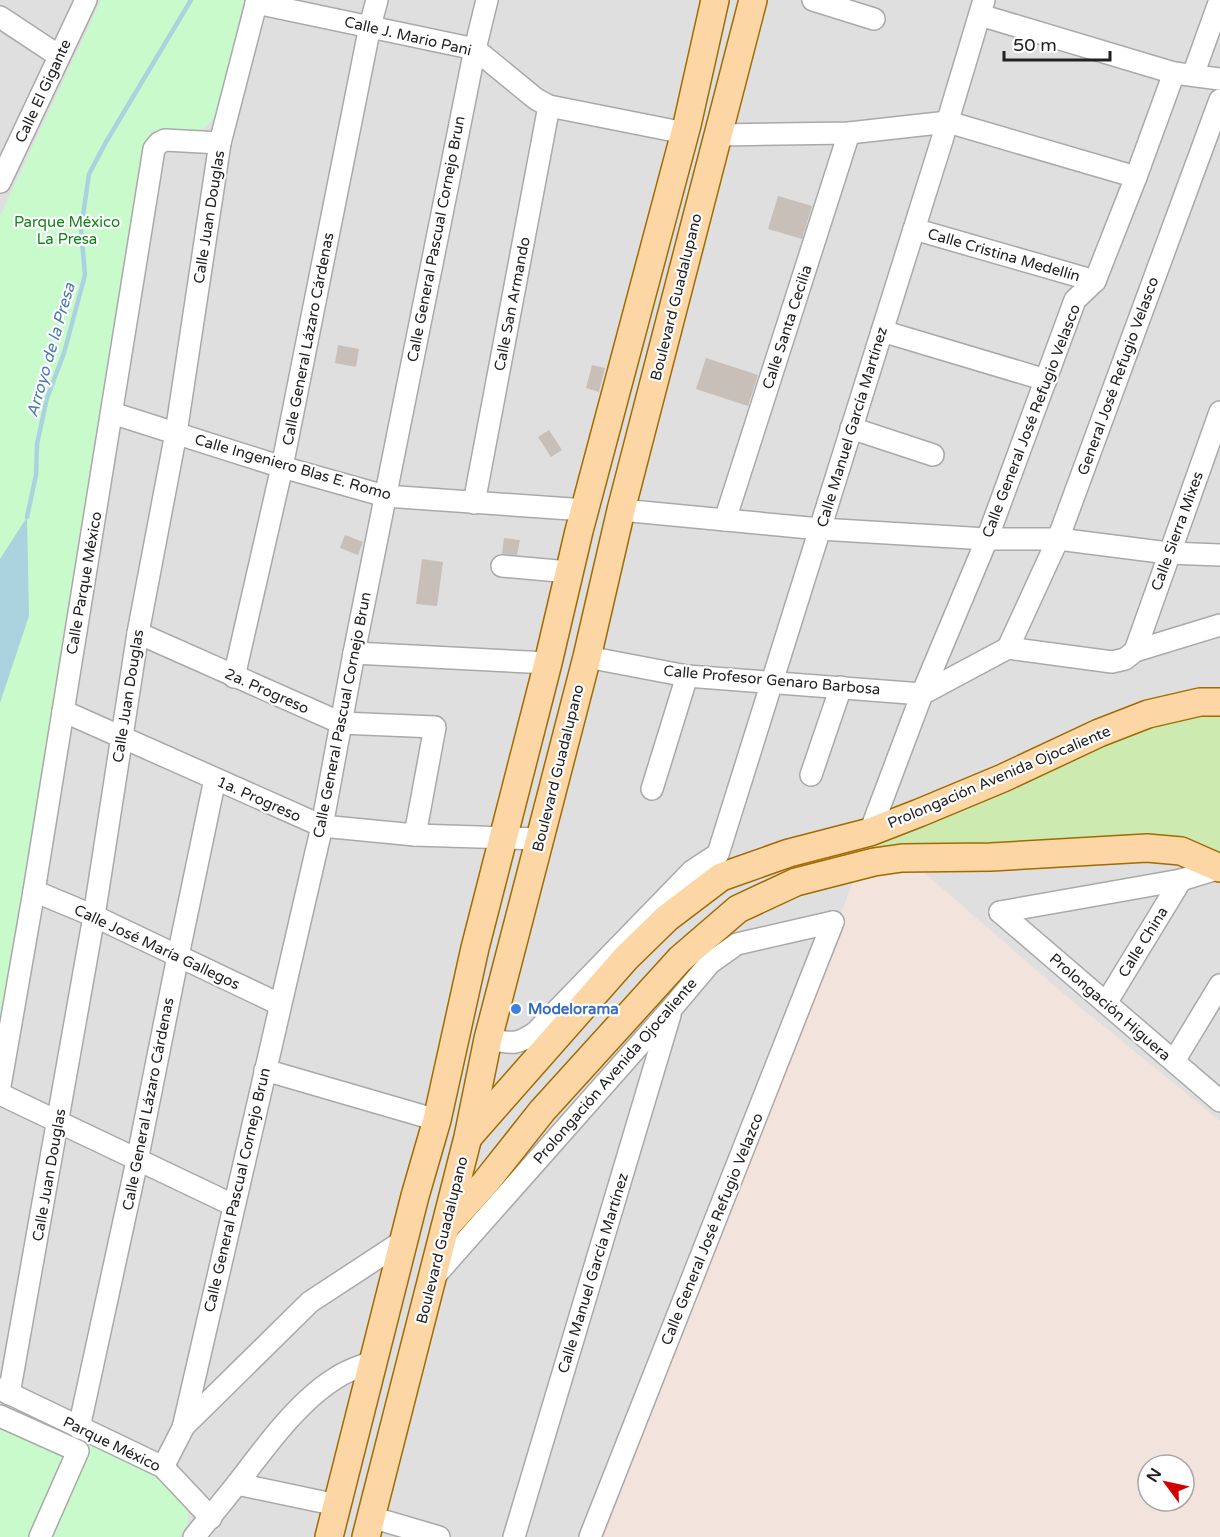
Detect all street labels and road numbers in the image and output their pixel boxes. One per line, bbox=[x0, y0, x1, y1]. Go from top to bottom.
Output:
street label: Calle J. Mario Pani bbox=[343, 13, 473, 59]
street label: Calle El Gigante bbox=[11, 36, 75, 146]
street label: Calle General Pascual Cornejo Brun bbox=[403, 114, 469, 364]
street label: Calle Juan Douglas bbox=[190, 149, 228, 285]
street label: Boulevard Guadalupano bbox=[646, 211, 706, 383]
street label: Calle Cristina Medellín bbox=[926, 225, 1082, 285]
street label: Calle General Lázaro Cárdenas bbox=[278, 231, 338, 447]
street label: Calle San Armando bbox=[490, 235, 534, 373]
street label: Calle Santa Cecilia bbox=[758, 263, 816, 391]
street label: General José Refugio Velasco bbox=[1074, 274, 1162, 478]
street label: Calle General José Refugio Velasco bbox=[978, 302, 1084, 540]
street label: Calle Manuel García Martínez bbox=[813, 325, 891, 529]
street label: Calle Ingeniero Blas E. Romo bbox=[193, 430, 393, 504]
street label: Calle Sierra Mixes bbox=[1147, 469, 1207, 593]
street label: Calle Parque México bbox=[63, 510, 105, 656]
street label: Calle General Pascual Cornejo Brun bbox=[309, 590, 375, 840]
street label: Calle Juan Douglas bbox=[109, 628, 147, 764]
street label: Calle Profesor Genaro Barbosa bbox=[663, 662, 881, 698]
street label: 2a. Progreso bbox=[222, 664, 312, 718]
street label: Boulevard Guadalupano bbox=[528, 682, 588, 854]
street label: Prolongación Avenida Ojocaliente bbox=[885, 722, 1113, 832]
street label: 1a. Progreso bbox=[214, 772, 304, 826]
street label: Calle José María Gallegos bbox=[71, 901, 243, 993]
street label: Calle China bbox=[1114, 903, 1172, 981]
street label: Prolongación Higuera bbox=[1046, 950, 1174, 1064]
street label: Prolongación Avenida Ojocaliente bbox=[529, 974, 701, 1168]
street label: Calle General Lázaro Cárdenas bbox=[118, 996, 178, 1212]
street label: Calle General Pascual Cornejo Brun bbox=[200, 1066, 274, 1314]
street label: Calle Juan Douglas bbox=[28, 1107, 70, 1243]
street label: Calle General José Refugio Velazco bbox=[657, 1110, 767, 1348]
street label: Boulevard Guadalupano bbox=[412, 1154, 472, 1326]
street label: Calle Manuel García Martínez bbox=[554, 1171, 632, 1375]
street label: Parque México bbox=[60, 1413, 164, 1475]

